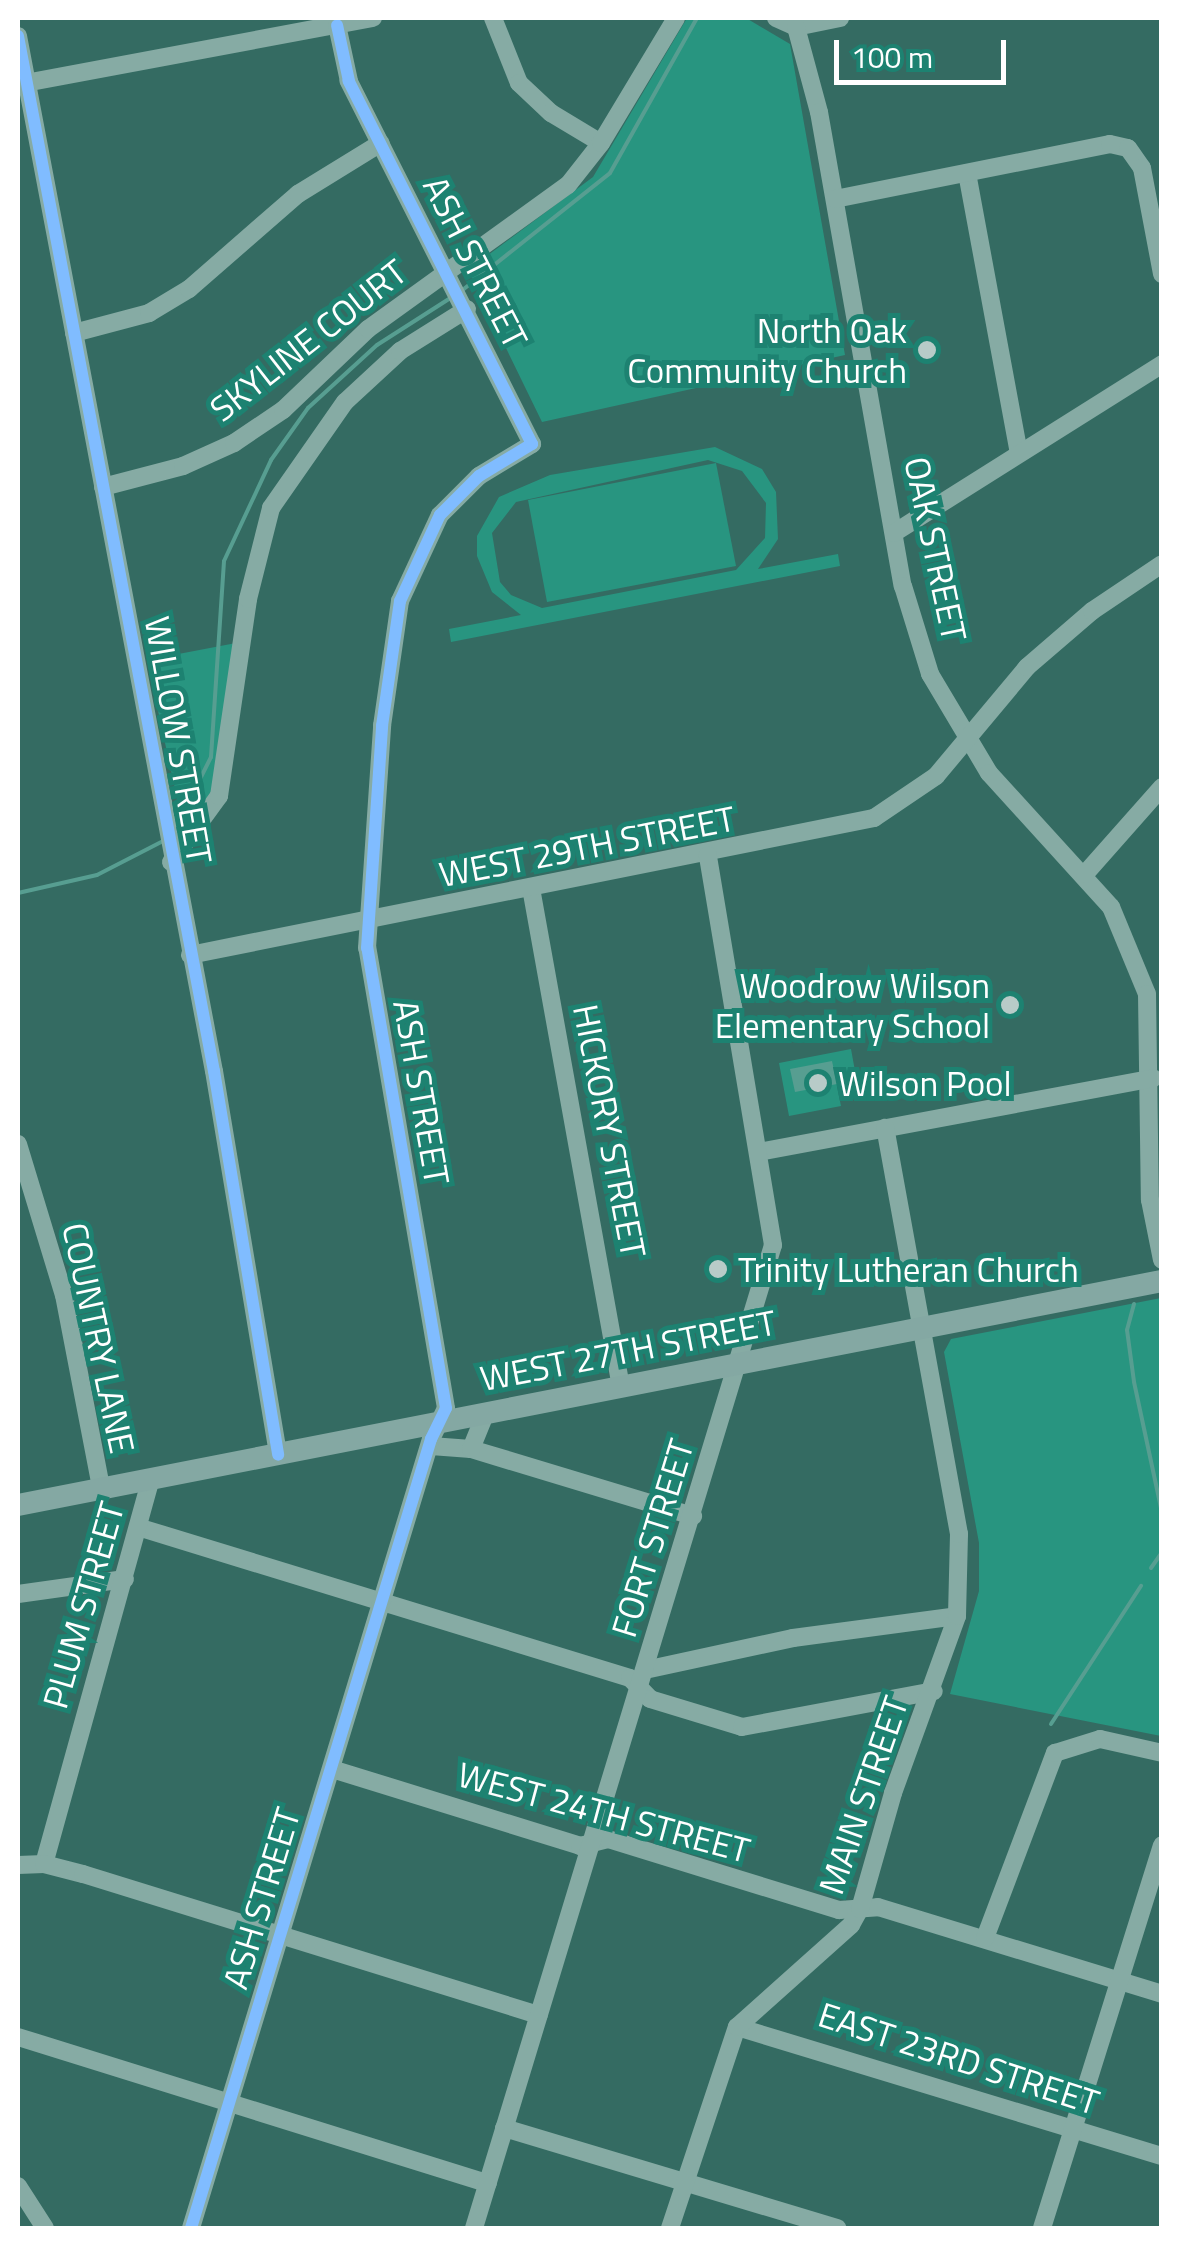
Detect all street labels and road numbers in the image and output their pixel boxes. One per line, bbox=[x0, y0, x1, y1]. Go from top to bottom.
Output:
street label: ASH STREET bbox=[415, 169, 537, 355]
street label: SKYLINE COURT bbox=[201, 250, 415, 430]
street label: OAK STREET bbox=[896, 453, 976, 645]
street label: WILLOW STREET bbox=[137, 613, 221, 867]
street label: WEST 29TH STREET bbox=[436, 797, 738, 895]
street label: ASH STREET bbox=[385, 996, 459, 1188]
street label: HICKORY STREET bbox=[565, 1001, 655, 1261]
street label: COUNTRY LANE bbox=[54, 1219, 144, 1457]
street label: WEST 27TH STREET bbox=[477, 1301, 779, 1399]
street label: FORT STREET bbox=[602, 1434, 702, 1642]
street label: PLUM STREET bbox=[33, 1497, 133, 1713]
street label: MAIN STREET bbox=[810, 1691, 916, 1899]
street label: WEST 24TH STREET bbox=[454, 1753, 754, 1871]
street label: ASH STREET bbox=[214, 1802, 308, 1994]
street label: EAST 23RD STREET bbox=[814, 1993, 1104, 2123]

